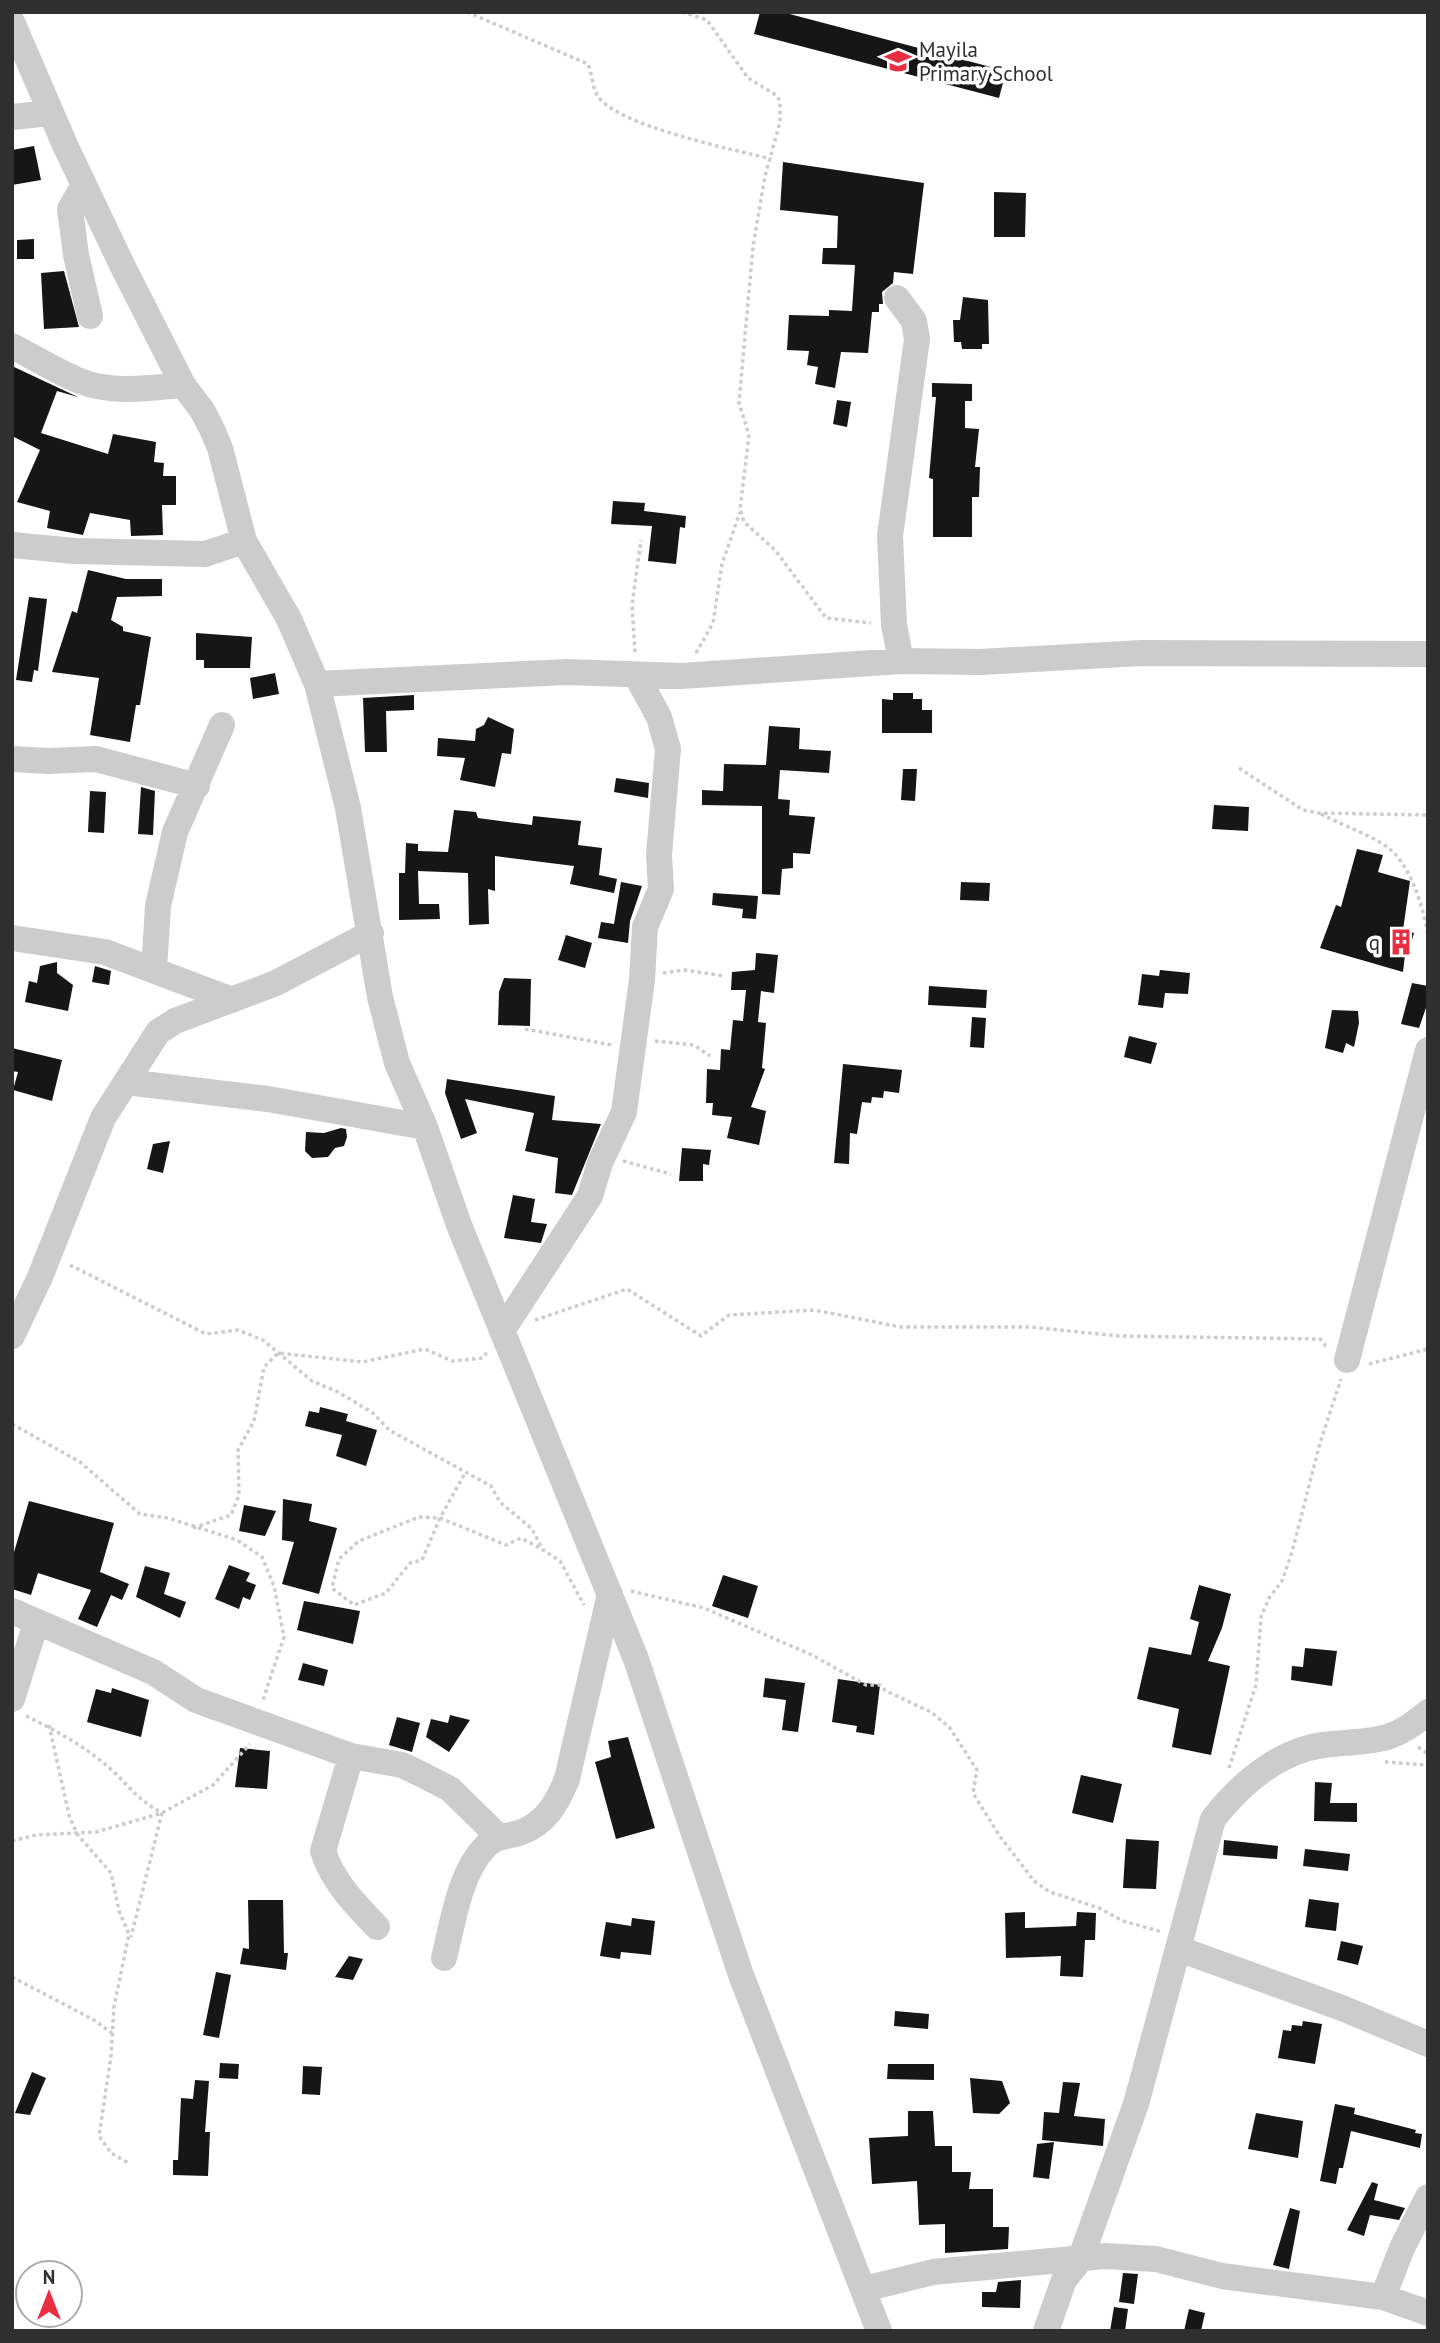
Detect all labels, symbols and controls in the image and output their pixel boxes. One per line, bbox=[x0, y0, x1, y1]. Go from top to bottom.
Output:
place label: Mayila Primary School bbox=[919, 36, 1053, 87]
school or university icon: Mayila Primary School bbox=[883, 46, 913, 76]
building icon: q bbox=[1386, 927, 1416, 957]
place label: q bbox=[1369, 929, 1380, 956]
north arrow bbox=[14, 2259, 84, 2329]
text: N bbox=[43, 2265, 55, 2289]

